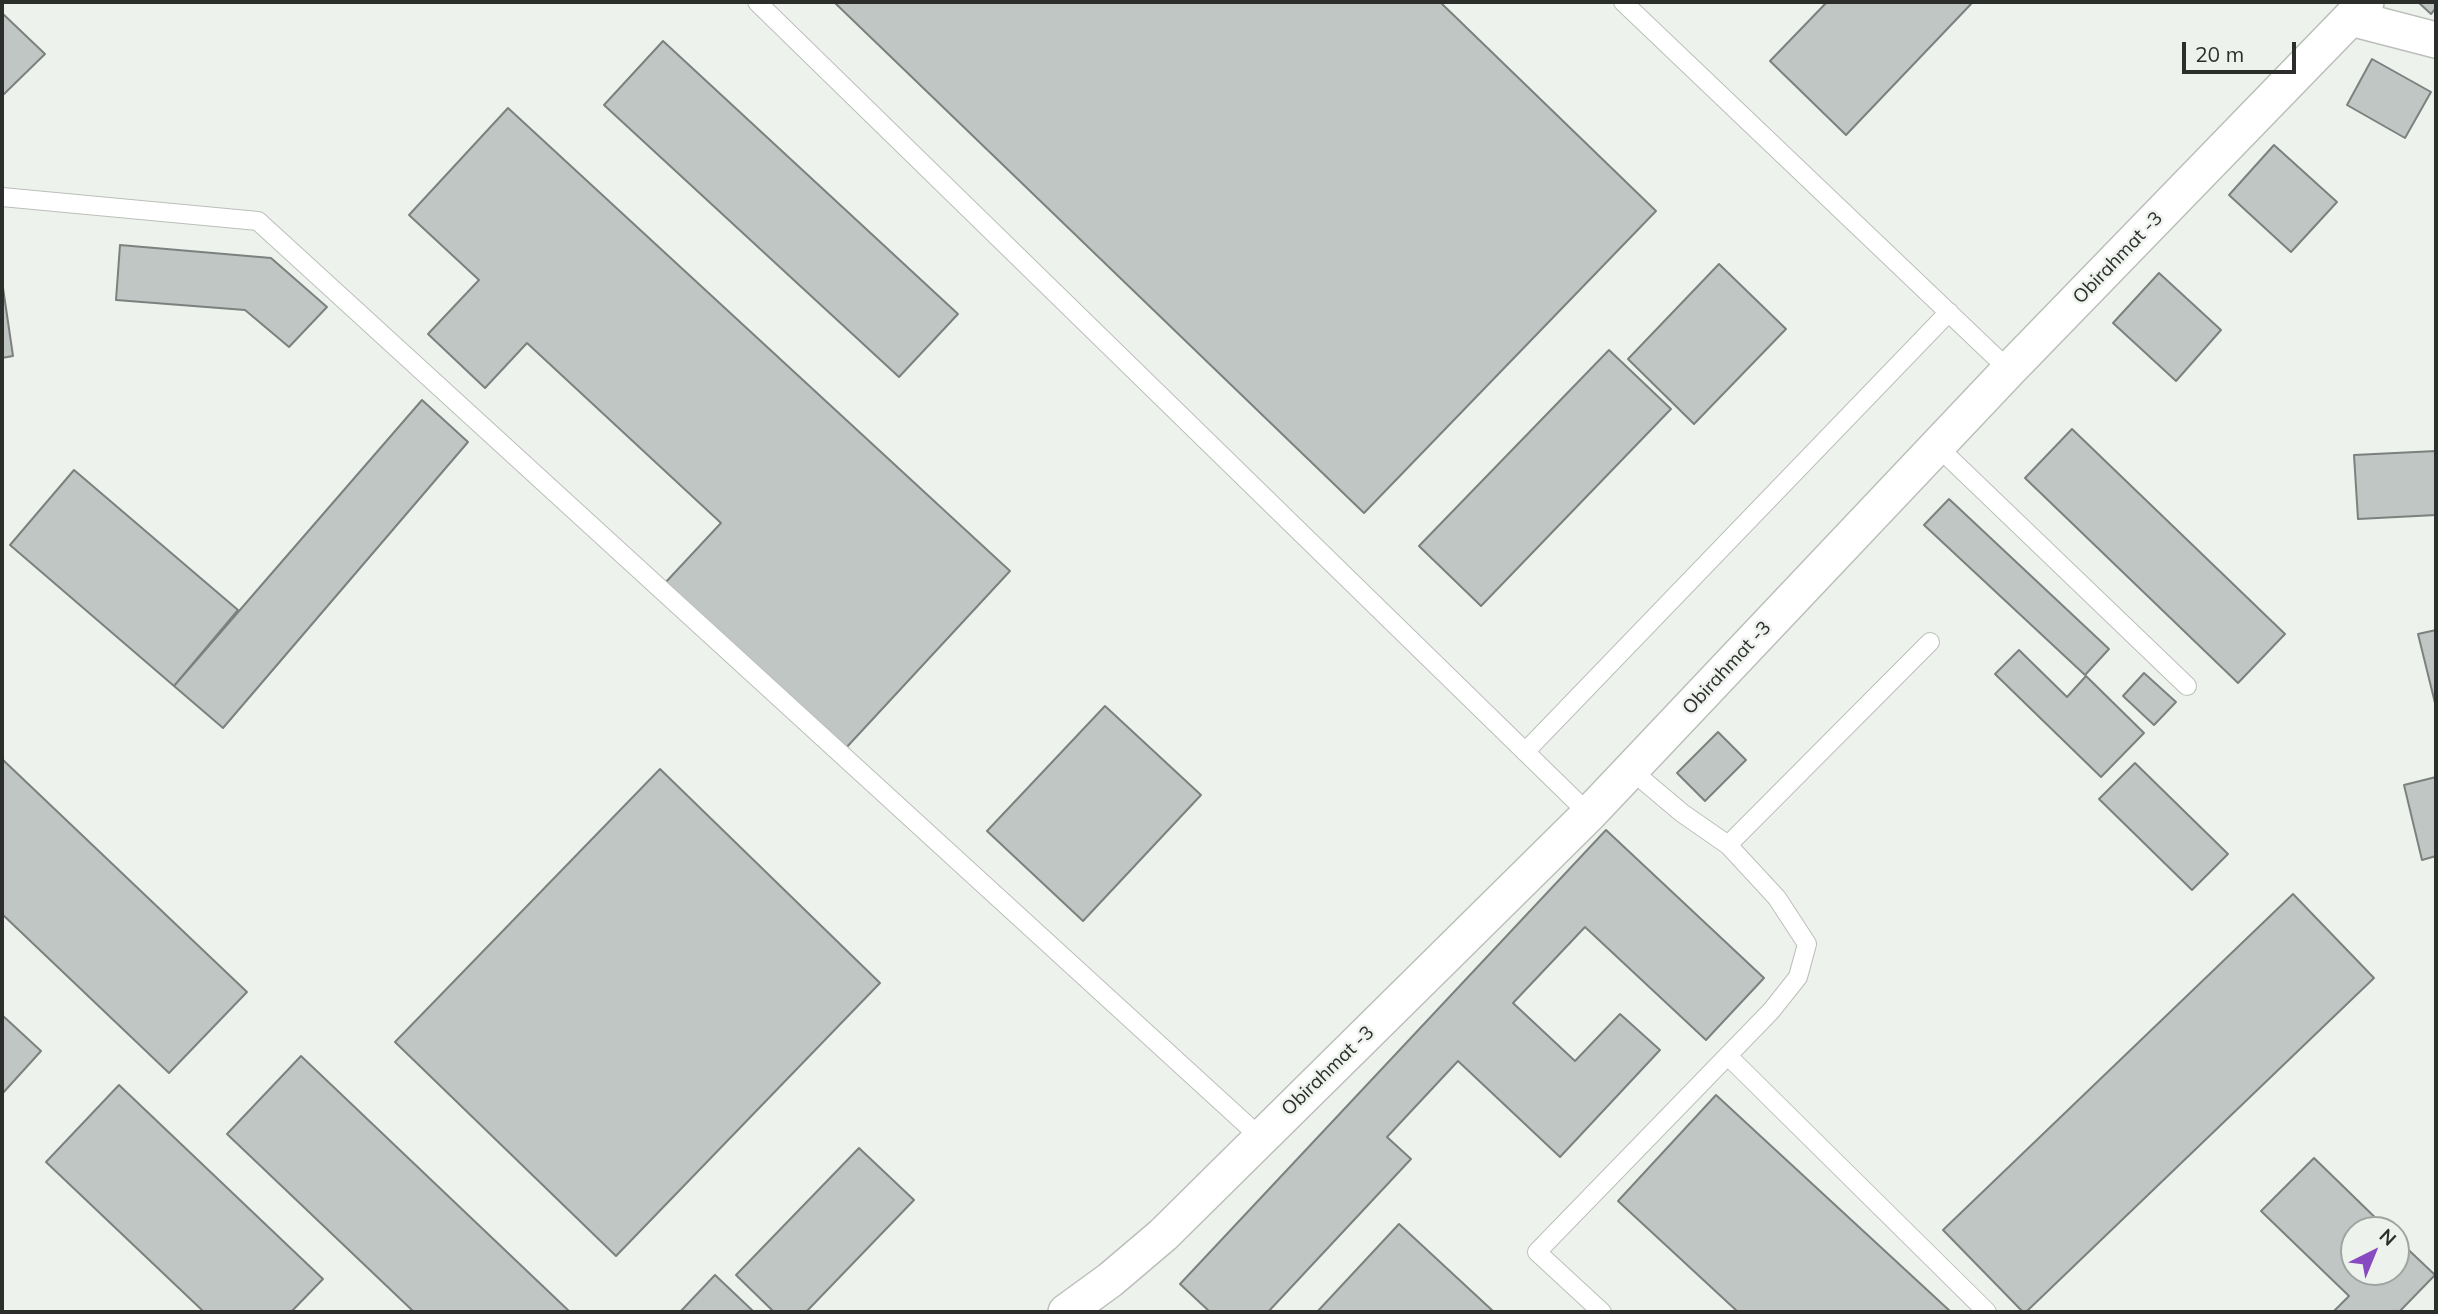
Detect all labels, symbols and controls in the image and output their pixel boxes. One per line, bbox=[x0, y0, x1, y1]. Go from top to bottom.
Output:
scale bar bbox=[2186, 28, 2300, 72]
text: 20 m bbox=[2195, 41, 2244, 67]
street label: Obirahmat -3 bbox=[2068, 207, 2168, 309]
street label: Obirahmat -3 bbox=[1678, 617, 1776, 719]
street label: Obirahmat -3 bbox=[1277, 1021, 1379, 1121]
north arrow bbox=[2340, 1216, 2410, 1286]
text: N bbox=[2375, 1223, 2401, 1251]

